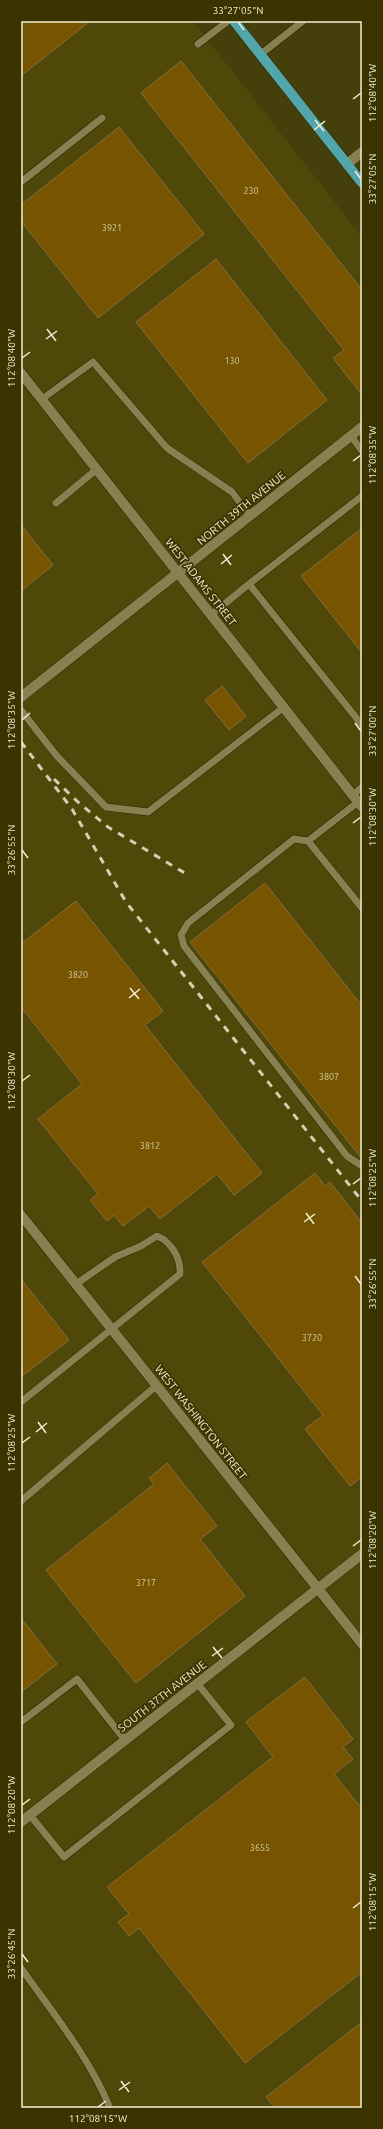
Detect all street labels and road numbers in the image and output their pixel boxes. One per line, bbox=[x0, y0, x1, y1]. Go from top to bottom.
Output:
street label: NORTH 39TH AVENUE bbox=[195, 469, 287, 547]
street label: WEST ADAMS STREET bbox=[163, 536, 239, 628]
street label: WEST WASHINGTON STREET bbox=[153, 1363, 249, 1481]
street label: SOUTH 37TH AVENUE bbox=[116, 1658, 208, 1734]

